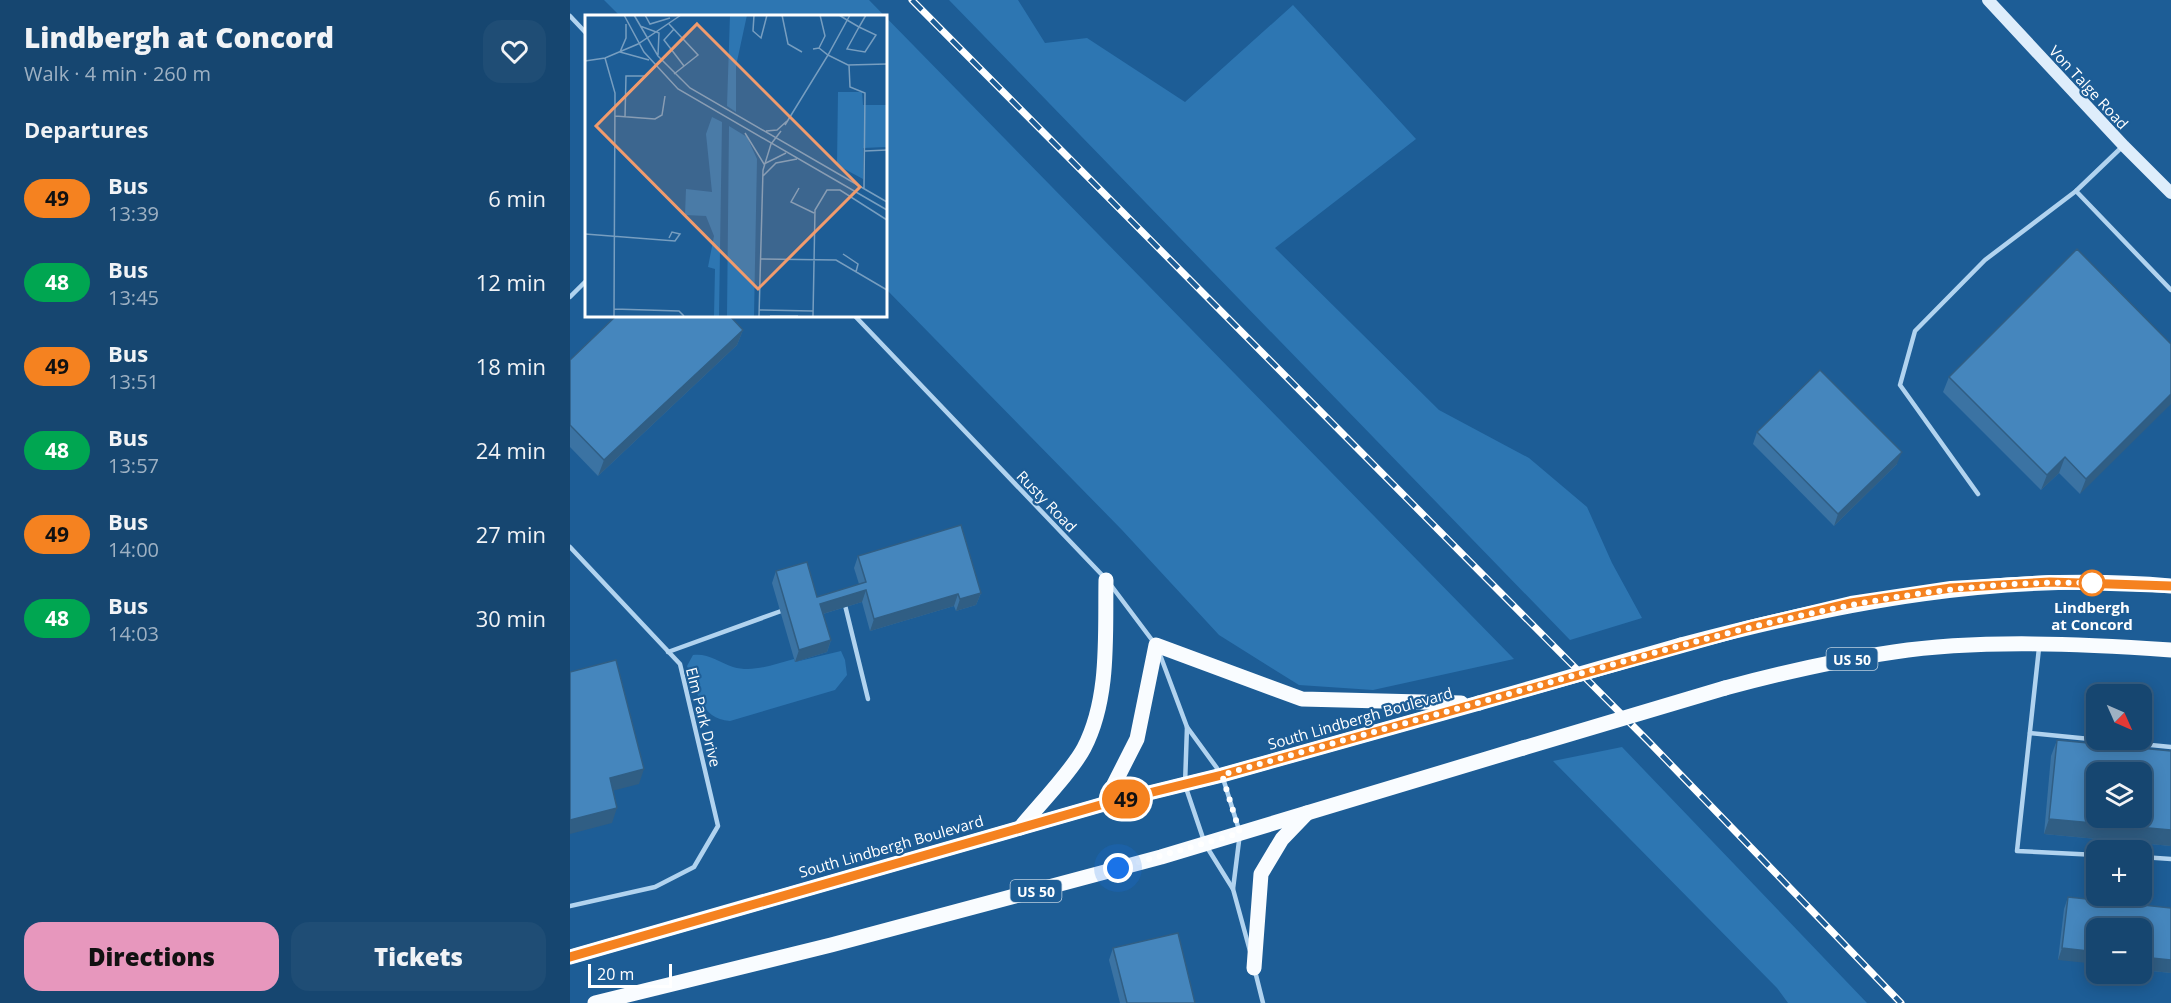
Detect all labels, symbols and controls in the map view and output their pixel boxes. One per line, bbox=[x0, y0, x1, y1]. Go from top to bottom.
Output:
inset map bbox=[585, 15, 886, 316]
text: Lindbergh at Concord bbox=[24, 18, 334, 56]
button: heart bbox=[483, 20, 546, 83]
street label: Von Talge Road bbox=[2045, 41, 2133, 133]
text: Walk · 4 min · 260 m bbox=[24, 60, 211, 87]
text: Departures bbox=[24, 114, 148, 144]
text: Bus bbox=[108, 170, 148, 200]
text: 6 min bbox=[488, 183, 546, 213]
text: 49 bbox=[45, 184, 69, 212]
text: 13:39 bbox=[108, 200, 159, 227]
text: Bus bbox=[108, 254, 148, 284]
text: 12 min bbox=[476, 267, 546, 297]
text: 48 bbox=[45, 268, 69, 296]
text: 13:45 bbox=[108, 284, 159, 311]
text: Bus bbox=[108, 338, 148, 368]
text: 18 min bbox=[476, 351, 546, 381]
text: 49 bbox=[45, 352, 69, 380]
text: 13:51 bbox=[108, 368, 159, 395]
text: Bus bbox=[108, 422, 148, 452]
text: 24 min bbox=[476, 435, 546, 465]
text: 48 bbox=[45, 436, 69, 464]
text: 13:57 bbox=[108, 452, 159, 479]
street label: Rusty Road bbox=[1013, 466, 1081, 536]
text: Bus bbox=[108, 506, 148, 536]
text: 27 min bbox=[476, 519, 546, 549]
text: 49 bbox=[45, 520, 69, 548]
text: 14:00 bbox=[108, 536, 159, 563]
marker: Lindbergh at Concord bbox=[2079, 570, 2105, 596]
text: Bus bbox=[108, 590, 148, 620]
place label: Lindbergh at Concord bbox=[2051, 597, 2133, 634]
text: 30 min bbox=[476, 603, 546, 633]
text: 48 bbox=[45, 604, 69, 632]
text: 14:03 bbox=[108, 620, 159, 647]
road number: US 50 bbox=[1826, 648, 1878, 670]
street label: Elm Park Drive bbox=[682, 665, 726, 769]
street label: South Lindbergh Boulevard bbox=[1265, 682, 1455, 754]
north arrow bbox=[2086, 684, 2152, 750]
map controls bbox=[2086, 684, 2152, 984]
button: layers bbox=[2086, 762, 2152, 828]
line badge: 49 bbox=[1099, 780, 1153, 818]
text: 49 bbox=[1114, 785, 1138, 813]
street label: South Lindbergh Boulevard bbox=[796, 810, 986, 882]
button: + bbox=[2086, 840, 2152, 906]
your location bbox=[1103, 853, 1133, 883]
road number: US 50 bbox=[1010, 880, 1062, 902]
button: − bbox=[2086, 918, 2152, 984]
button: Directions bbox=[24, 922, 279, 991]
button: Tickets bbox=[291, 922, 546, 991]
scale bar bbox=[588, 961, 672, 988]
text: 20 m bbox=[597, 963, 634, 985]

